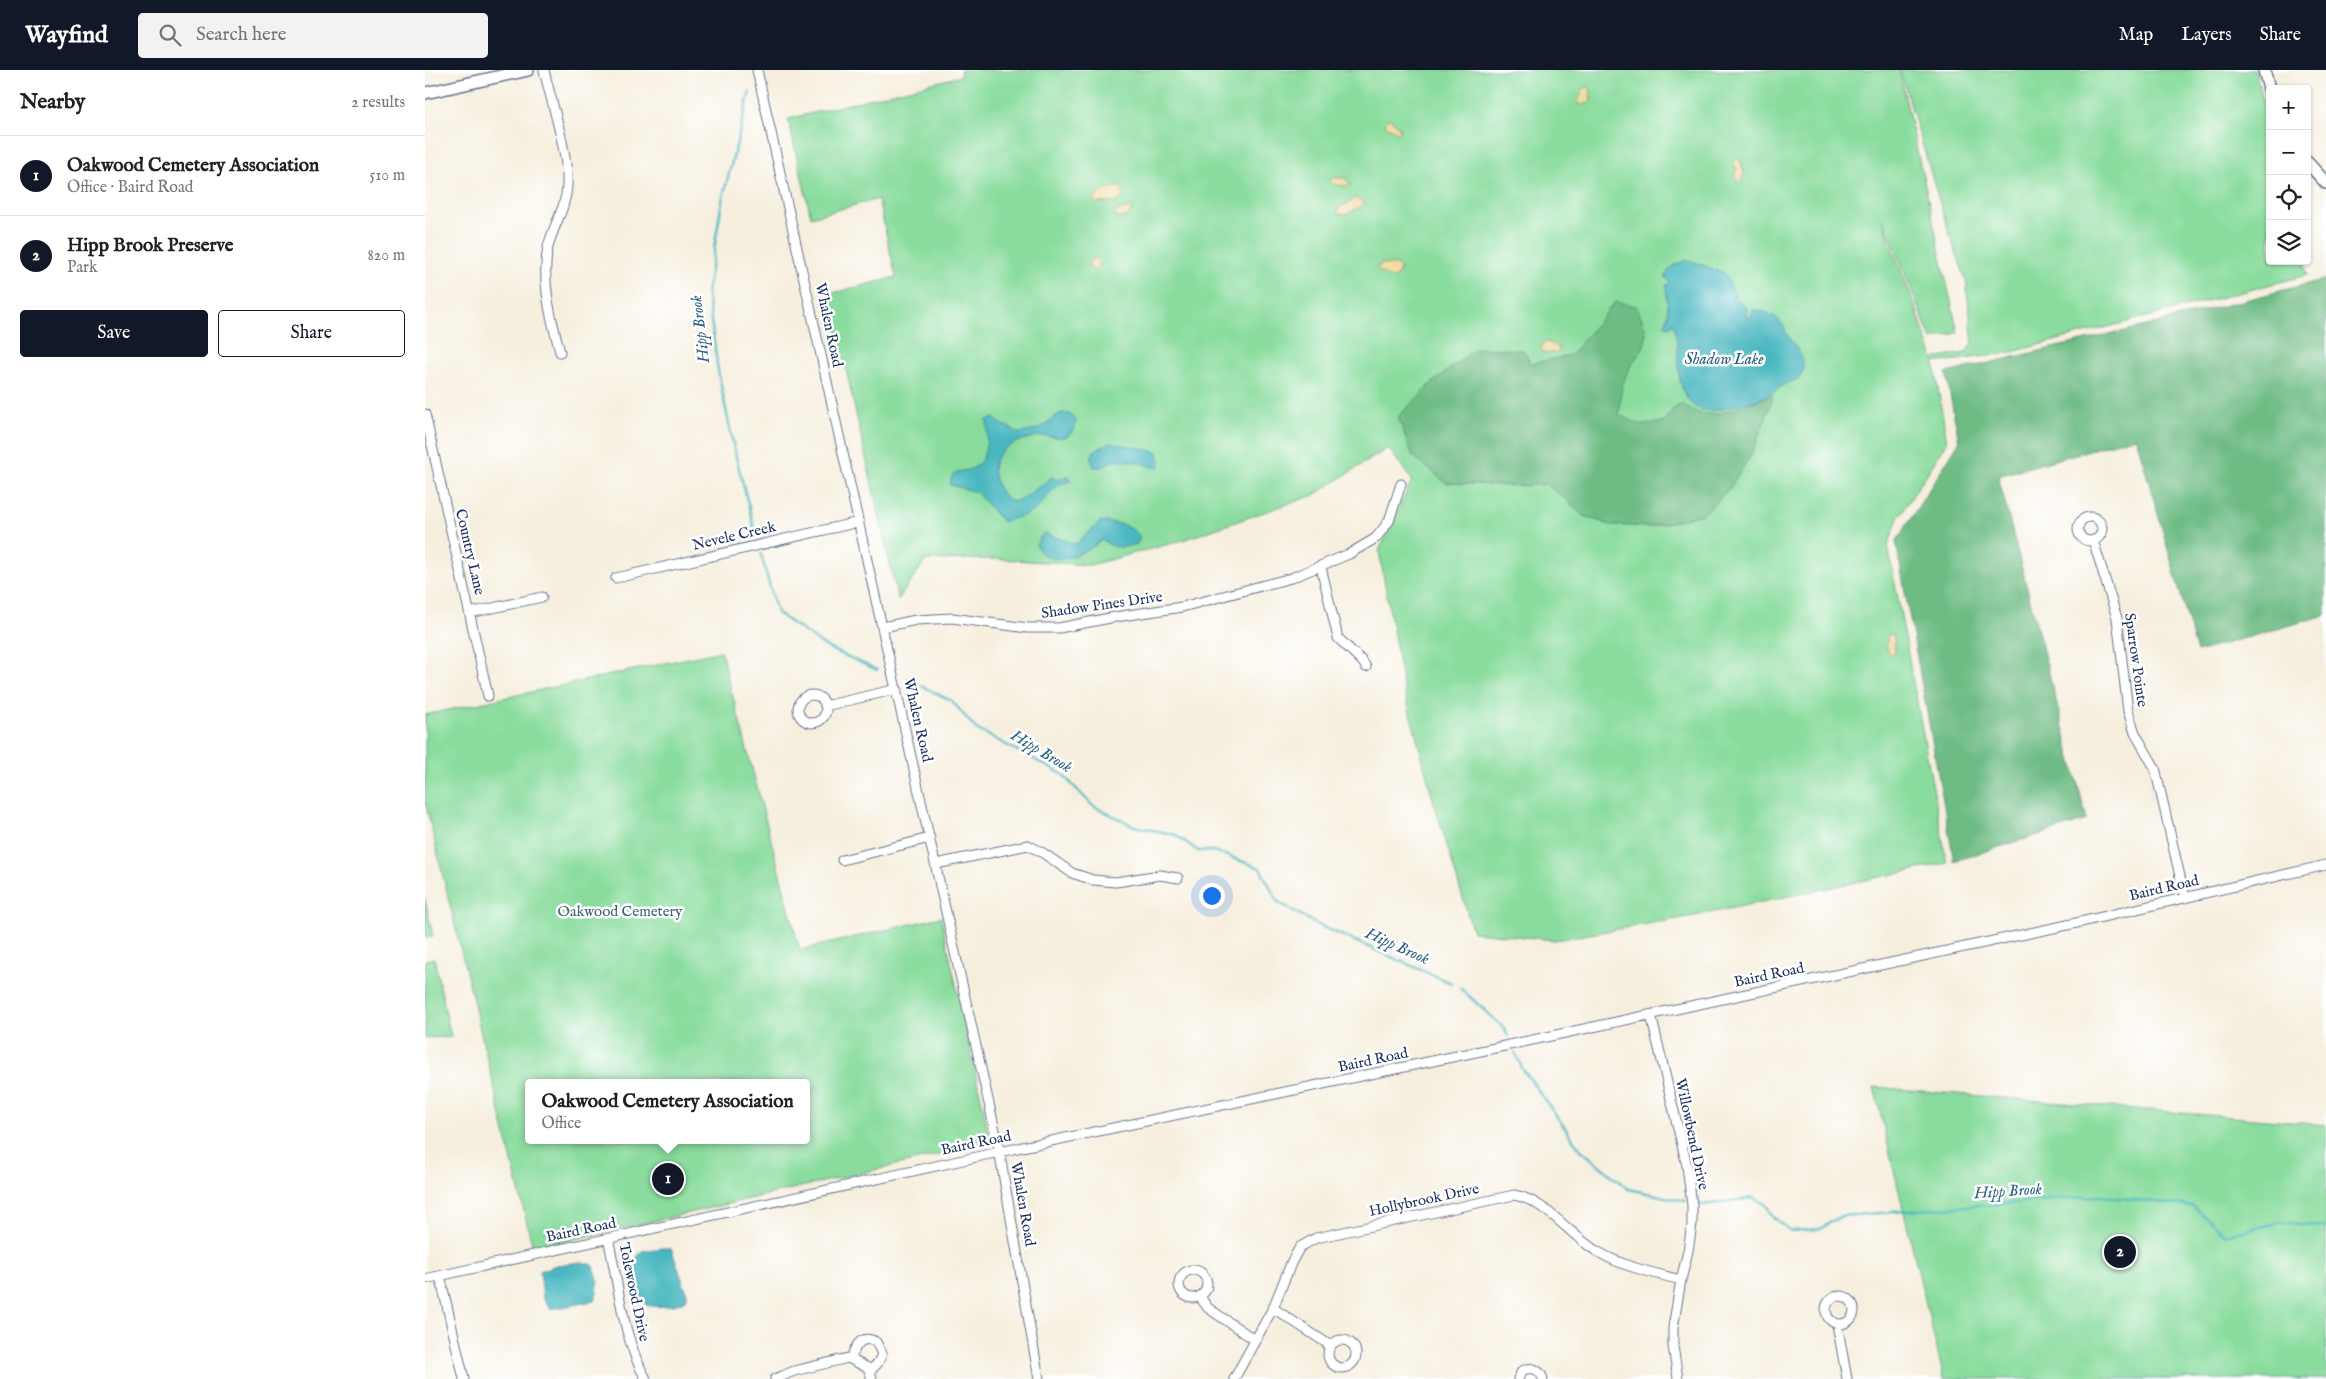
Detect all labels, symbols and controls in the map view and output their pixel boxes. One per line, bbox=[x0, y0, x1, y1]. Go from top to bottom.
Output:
search box bbox=[138, 13, 488, 58]
text: Wayfind bbox=[25, 20, 108, 51]
icon: search bbox=[156, 21, 184, 49]
text: Search here bbox=[196, 23, 286, 47]
text: Map bbox=[2119, 24, 2153, 47]
text: Layers bbox=[2181, 24, 2232, 47]
text: Share bbox=[2260, 24, 2301, 47]
map controls bbox=[2266, 85, 2311, 265]
button: + bbox=[2266, 85, 2311, 130]
text: Nearby bbox=[20, 89, 85, 116]
text: 2 results bbox=[351, 93, 405, 113]
button: − bbox=[2266, 130, 2311, 175]
text: Oakwood Cemetery Association bbox=[67, 154, 319, 178]
text: 1 bbox=[33, 166, 39, 186]
text: 510 m bbox=[370, 166, 405, 186]
button: locate bbox=[2266, 175, 2311, 220]
text: Office · Baird Road bbox=[67, 178, 193, 198]
button: layers bbox=[2266, 220, 2311, 265]
text: Hipp Brook Preserve bbox=[67, 234, 233, 258]
text: 2 bbox=[32, 246, 40, 266]
text: 820 m bbox=[368, 246, 405, 266]
text: Park bbox=[67, 258, 97, 278]
street label: Whalen Road bbox=[811, 281, 847, 370]
water label: Hipp Brook bbox=[687, 294, 715, 365]
button: Save bbox=[20, 310, 208, 357]
button: Share bbox=[218, 310, 405, 357]
water label: Shadow Lake bbox=[1685, 350, 1764, 370]
street label: Country Lane bbox=[451, 507, 489, 597]
street label: Nevele Creek bbox=[690, 517, 779, 555]
street label: Shadow Pines Drive bbox=[1040, 587, 1164, 623]
street label: Sparrow Pointe bbox=[2120, 612, 2152, 708]
street label: Whalen Road bbox=[899, 676, 937, 765]
water label: Hipp Brook bbox=[1006, 725, 1076, 778]
street label: Baird Road bbox=[2127, 871, 2202, 905]
your location bbox=[1199, 883, 1225, 909]
park label: Oakwood Cemetery bbox=[558, 902, 683, 921]
water label: Hipp Brook bbox=[1361, 924, 1433, 970]
street label: Baird Road bbox=[1732, 958, 1807, 992]
street label: Baird Road bbox=[1336, 1043, 1411, 1077]
street label: Willowbend Drive bbox=[1671, 1077, 1713, 1192]
popup bbox=[525, 1079, 810, 1144]
text: Oakwood Cemetery Association bbox=[541, 1090, 794, 1114]
text: Office bbox=[541, 1114, 581, 1134]
street label: Baird Road bbox=[939, 1126, 1014, 1160]
pin: 1 bbox=[652, 1160, 684, 1198]
street label: Whalen Road bbox=[1006, 1160, 1040, 1249]
street label: Hollybrook Drive bbox=[1367, 1179, 1481, 1221]
water label: Hipp Brook bbox=[1972, 1180, 2043, 1204]
street label: Baird Road bbox=[544, 1213, 619, 1247]
pin: 2 bbox=[2104, 1233, 2136, 1271]
street label: Tolewood Drive bbox=[614, 1241, 654, 1343]

